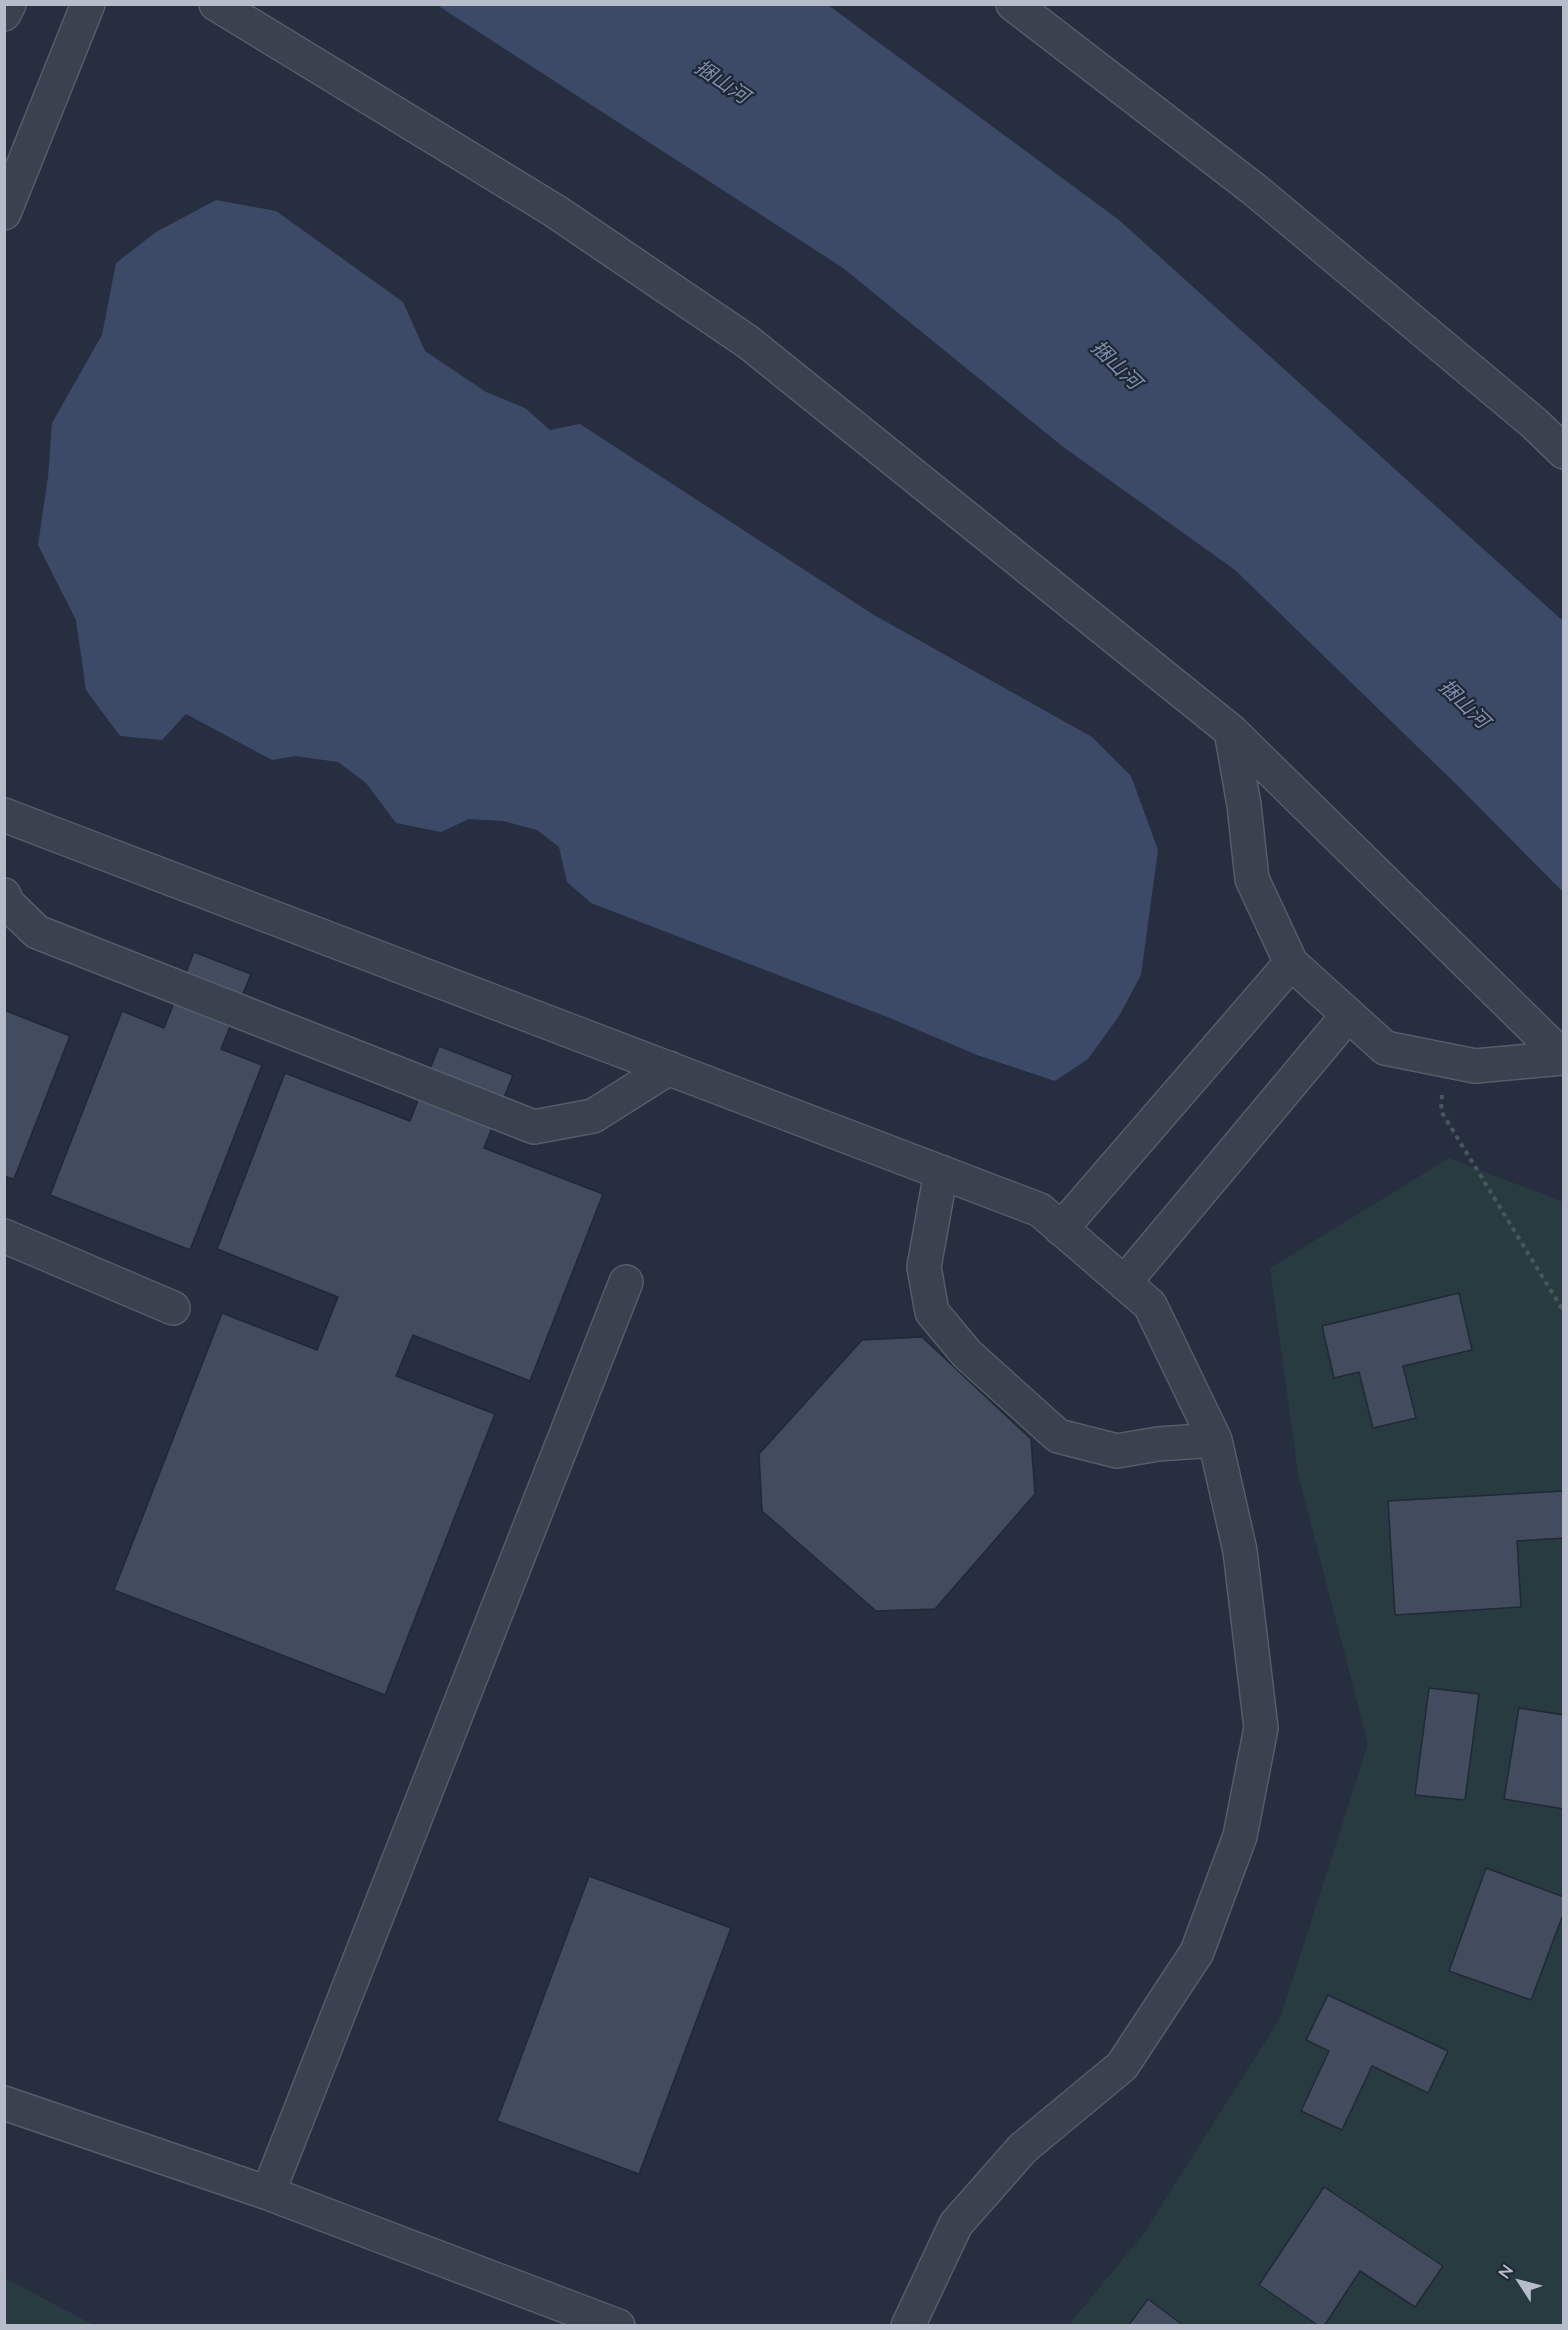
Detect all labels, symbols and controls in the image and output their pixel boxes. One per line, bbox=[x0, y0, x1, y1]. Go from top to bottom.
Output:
water label: 捆山河 bbox=[690, 55, 754, 109]
water label: 捆山河 bbox=[1086, 336, 1146, 394]
water label: 捆山河 bbox=[1434, 675, 1494, 733]
north arrow bbox=[1490, 2252, 1550, 2312]
text: N bbox=[1494, 2261, 1516, 2282]

